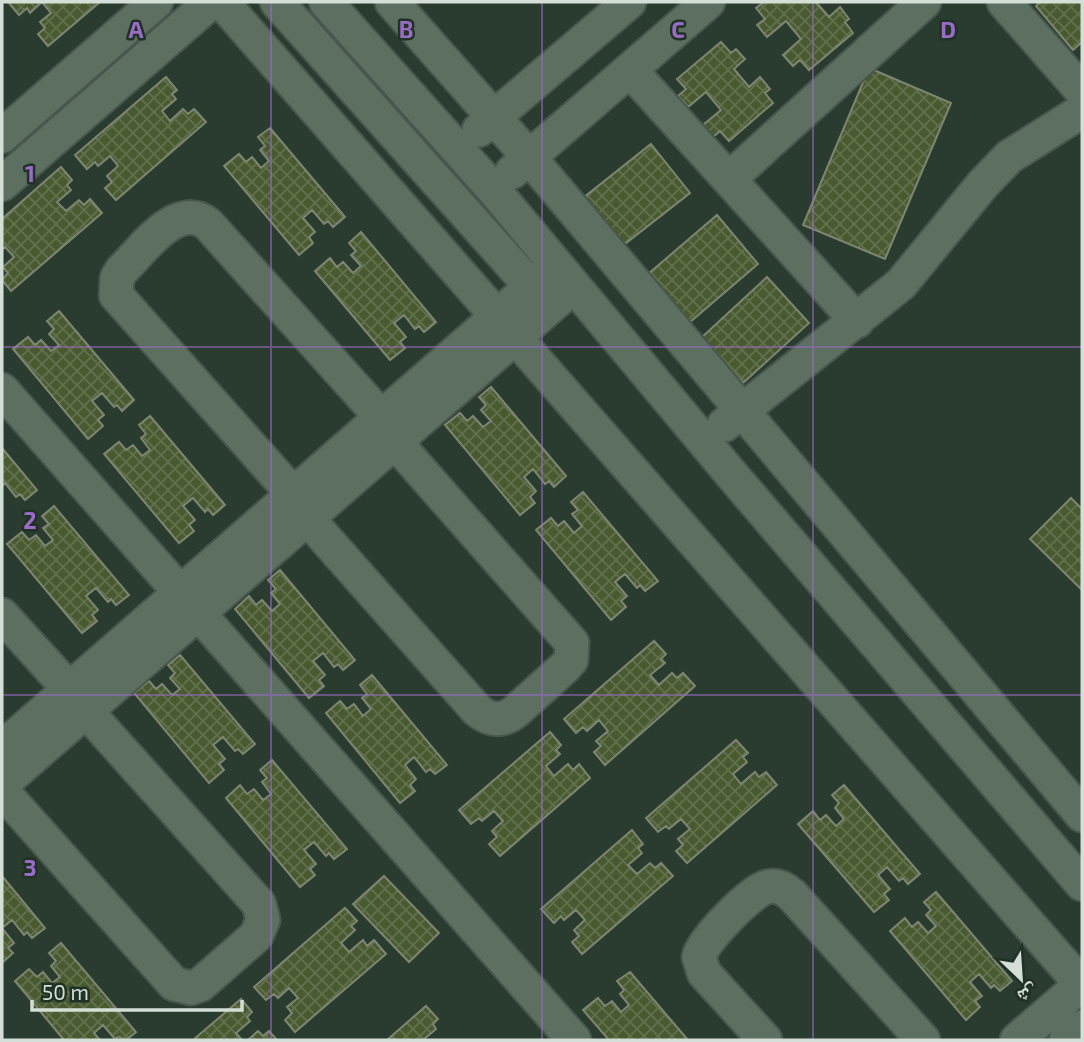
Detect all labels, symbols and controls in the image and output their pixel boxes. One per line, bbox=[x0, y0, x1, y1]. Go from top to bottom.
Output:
text: A bbox=[128, 15, 144, 43]
text: B bbox=[399, 15, 413, 43]
text: C bbox=[671, 15, 685, 43]
text: D bbox=[940, 15, 956, 43]
text: 1 bbox=[25, 159, 35, 187]
text: 2 bbox=[23, 506, 37, 534]
text: 3 bbox=[23, 853, 37, 881]
north arrow bbox=[986, 944, 1056, 1014]
scale bar bbox=[32, 968, 242, 1012]
text: 50 m bbox=[42, 979, 89, 1004]
text: ش bbox=[1014, 979, 1042, 1010]

